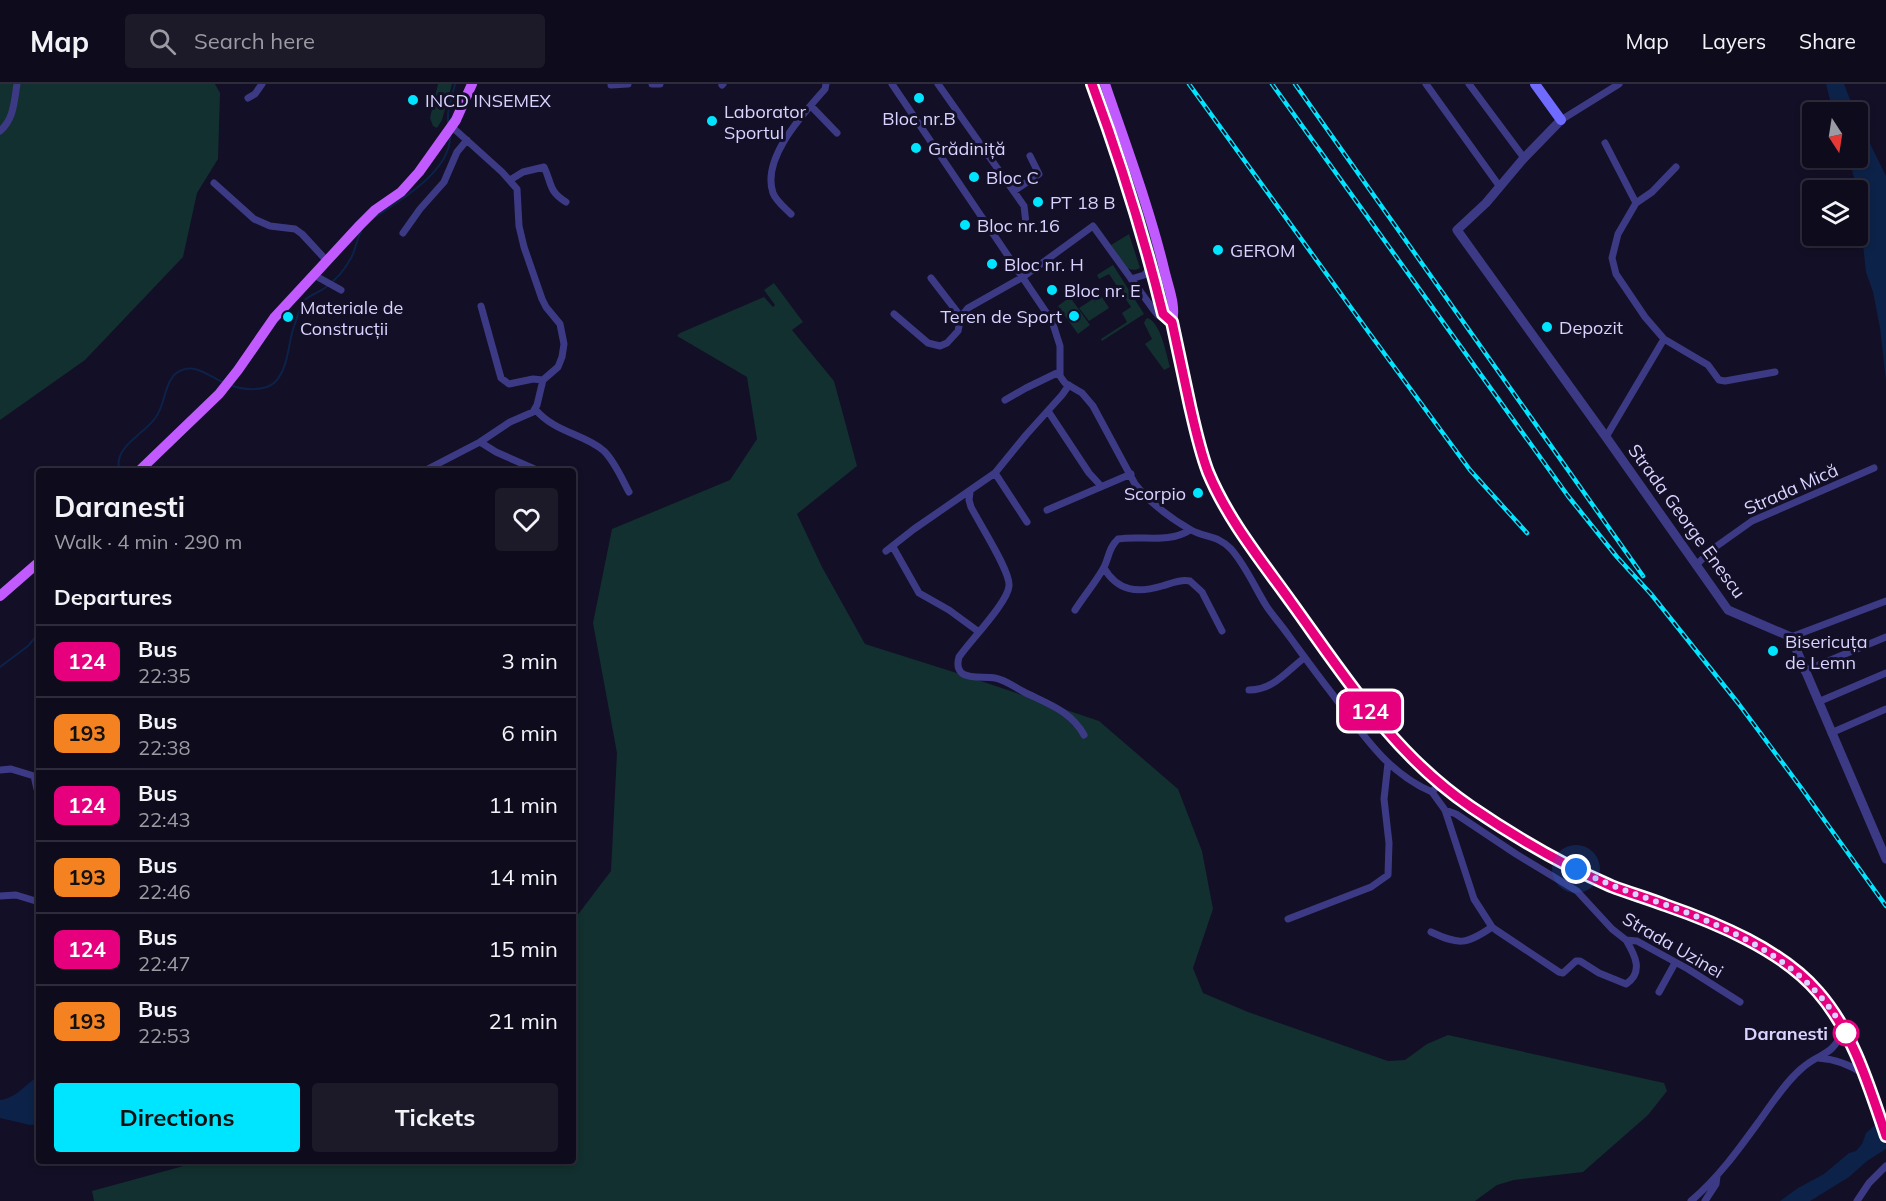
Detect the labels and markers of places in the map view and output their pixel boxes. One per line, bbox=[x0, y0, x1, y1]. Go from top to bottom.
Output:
place label: INCD INSEMEX bbox=[425, 89, 551, 112]
marker: Bloc nr.B bbox=[912, 91, 926, 105]
marker: INCD INSEMEX bbox=[406, 93, 420, 107]
place label: Laborator Sportul bbox=[724, 100, 806, 144]
place label: Bloc nr.B bbox=[882, 107, 956, 130]
marker: Laborator Sportul bbox=[705, 114, 719, 128]
place label: Grădiniță bbox=[928, 137, 1006, 160]
marker: Grădiniță bbox=[909, 141, 923, 155]
place label: Bloc C bbox=[986, 166, 1039, 189]
marker: Bloc C bbox=[967, 170, 981, 184]
place label: PT 18 B bbox=[1050, 191, 1115, 214]
marker: PT 18 B bbox=[1031, 195, 1045, 209]
place label: Bloc nr.16 bbox=[977, 214, 1060, 237]
marker: Bloc nr.16 bbox=[958, 218, 972, 232]
place label: GEROM bbox=[1230, 239, 1295, 262]
marker: GEROM bbox=[1211, 243, 1225, 257]
place label: Bloc nr. H bbox=[1004, 253, 1084, 276]
marker: Bloc nr. H bbox=[985, 257, 999, 271]
place label: Bloc nr. E bbox=[1064, 279, 1141, 302]
marker: Bloc nr. E bbox=[1045, 283, 1059, 297]
place label: Materiale de Construcții bbox=[300, 296, 403, 340]
place label: Teren de Sport bbox=[940, 305, 1062, 328]
marker: Teren de Sport bbox=[1067, 309, 1081, 323]
marker: Materiale de Construcții bbox=[281, 310, 295, 324]
place label: Depozit bbox=[1559, 316, 1623, 339]
marker: Depozit bbox=[1540, 320, 1554, 334]
place label: Scorpio bbox=[1124, 482, 1186, 505]
marker: Scorpio bbox=[1191, 486, 1205, 500]
place label: Bisericuța de Lemn bbox=[1785, 630, 1867, 674]
marker: Bisericuța de Lemn bbox=[1766, 644, 1780, 658]
marker: Daranesti bbox=[1833, 1020, 1859, 1046]
place label: Daranesti bbox=[1744, 1022, 1828, 1045]

